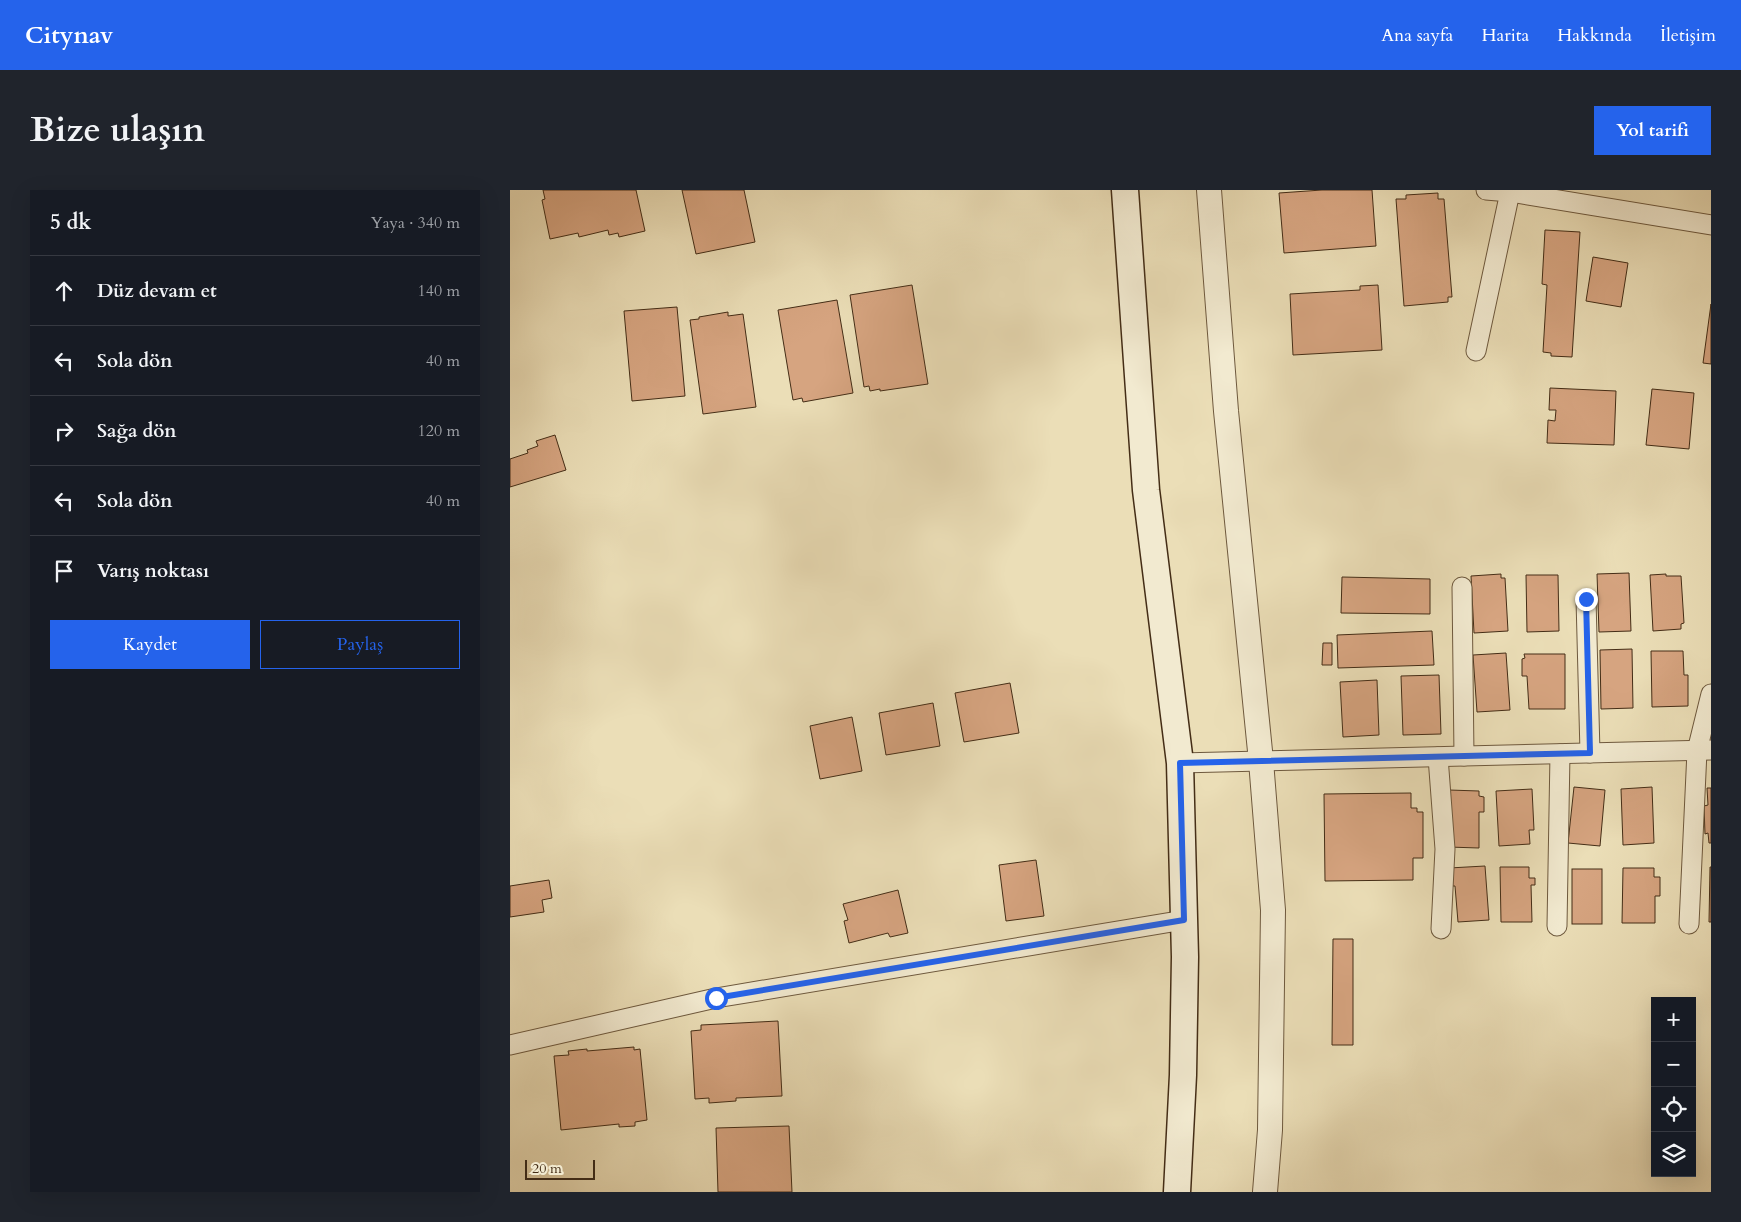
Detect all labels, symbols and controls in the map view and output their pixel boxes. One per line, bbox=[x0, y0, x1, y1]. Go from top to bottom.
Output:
text: Citynav bbox=[25, 19, 113, 52]
text: Ana sayfa bbox=[1381, 23, 1453, 48]
text: Harita bbox=[1481, 23, 1529, 48]
text: Hakkında bbox=[1557, 23, 1632, 48]
text: İletişim bbox=[1660, 23, 1716, 48]
text: Bize ulaşın bbox=[30, 106, 205, 154]
button: Yol tarifi bbox=[1594, 106, 1711, 155]
text: 5 dk bbox=[50, 208, 91, 237]
text: Yaya · 340 m bbox=[371, 212, 460, 234]
icon: ahead bbox=[50, 277, 78, 305]
text: Düz devam et bbox=[97, 278, 217, 304]
text: 140 m bbox=[418, 280, 460, 302]
icon: left bbox=[50, 347, 78, 375]
text: Sola dön bbox=[97, 348, 172, 374]
text: 40 m bbox=[426, 350, 460, 372]
icon: right bbox=[50, 417, 78, 445]
text: Sağa dön bbox=[97, 418, 177, 444]
text: 120 m bbox=[418, 420, 460, 442]
icon: left bbox=[50, 487, 78, 515]
text: Sola dön bbox=[97, 488, 172, 514]
text: 40 m bbox=[426, 490, 460, 512]
icon: arrive bbox=[50, 557, 78, 585]
text: Varış noktası bbox=[97, 558, 209, 584]
route end bbox=[1575, 588, 1598, 611]
button: Kaydet bbox=[50, 620, 250, 669]
button: Paylaş bbox=[260, 620, 460, 669]
route start bbox=[705, 987, 728, 1010]
map controls bbox=[1651, 997, 1696, 1177]
button: + bbox=[1651, 997, 1696, 1042]
button: − bbox=[1651, 1042, 1696, 1087]
button: locate bbox=[1651, 1087, 1696, 1132]
button: layers bbox=[1651, 1132, 1696, 1177]
scale bar bbox=[525, 1157, 595, 1180]
text: 20 m bbox=[532, 1159, 562, 1178]

